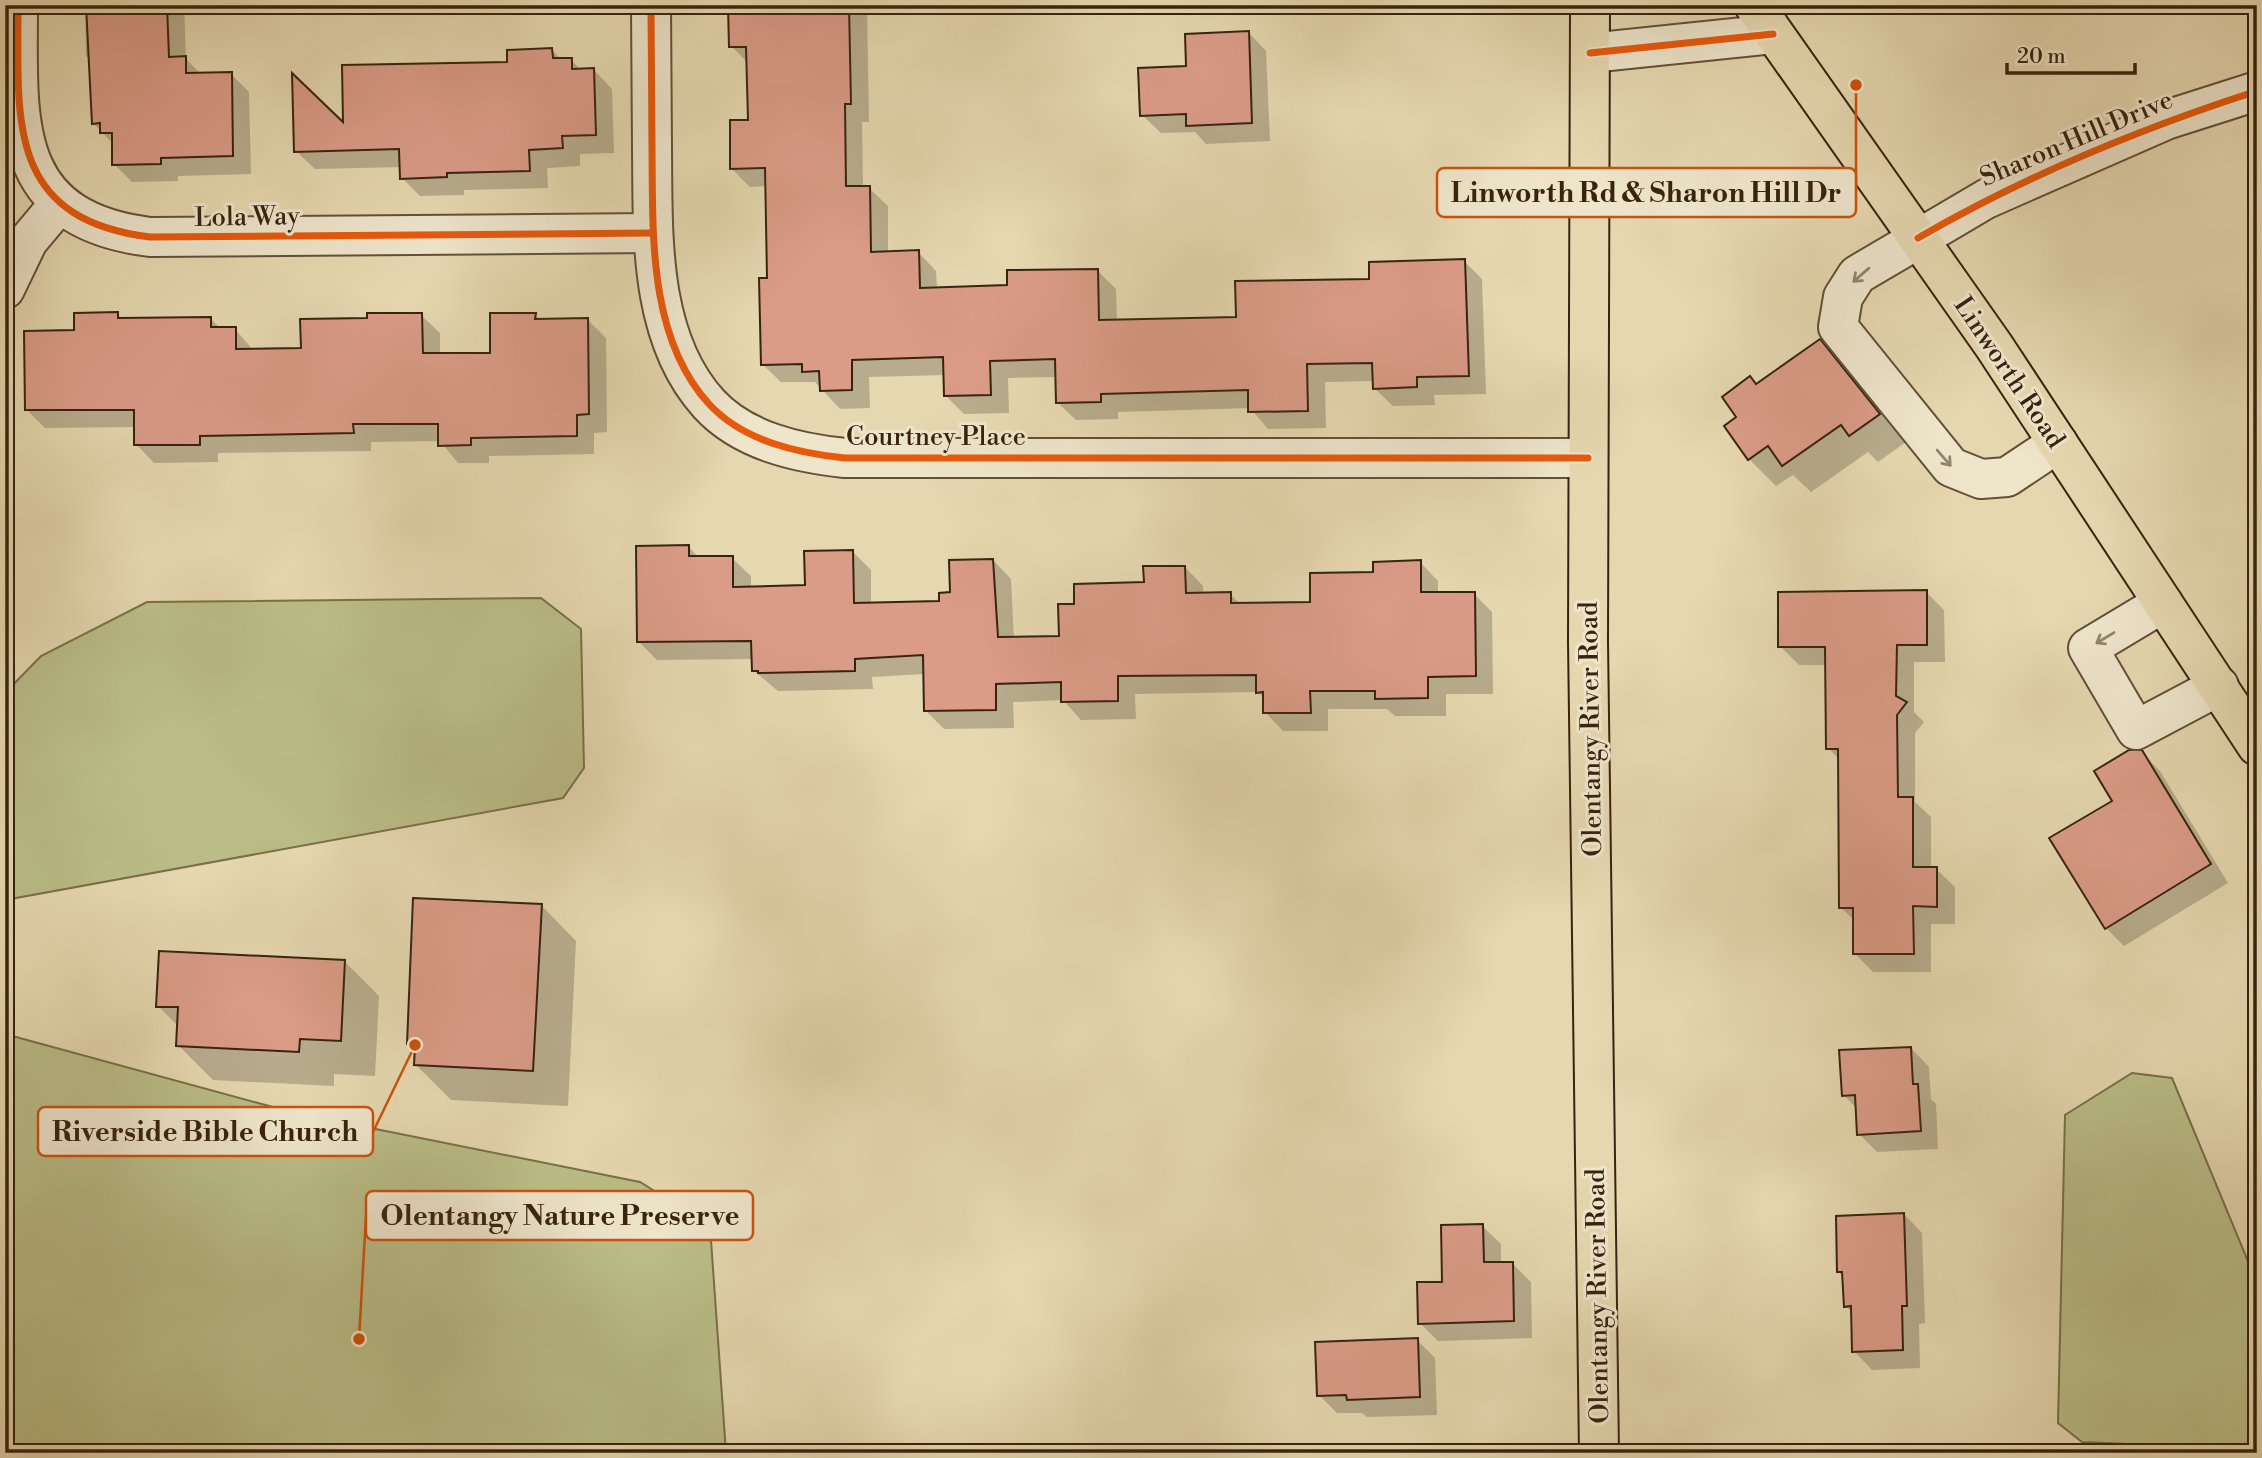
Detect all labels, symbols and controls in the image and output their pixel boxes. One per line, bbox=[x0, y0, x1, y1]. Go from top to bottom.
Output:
scale bar bbox=[2007, 32, 2134, 76]
text: 20 m bbox=[2017, 44, 2066, 70]
street label: Sharon Hill Drive bbox=[1975, 84, 2178, 194]
callout: Linworth Rd & Sharon Hill Dr bbox=[1437, 168, 1856, 217]
text: Linworth Rd & Sharon Hill Dr bbox=[1451, 176, 1842, 211]
street label: Lola Way bbox=[194, 200, 300, 234]
one-way arrow bbox=[1852, 267, 1870, 283]
street label: Linworth Road bbox=[1947, 291, 2072, 455]
street label: Courtney Place bbox=[846, 421, 1026, 453]
one-way arrow bbox=[1936, 448, 1952, 466]
street label: Olentangy River Road bbox=[1573, 601, 1609, 857]
one-way arrow bbox=[2095, 631, 2115, 645]
callout: Riverside Bible Church bbox=[38, 1107, 373, 1156]
text: Riverside Bible Church bbox=[52, 1115, 358, 1150]
street label: Olentangy River Road bbox=[1580, 1168, 1616, 1424]
callout: Olentangy Nature Preserve bbox=[366, 1191, 753, 1240]
text: Olentangy Nature Preserve bbox=[381, 1199, 739, 1234]

